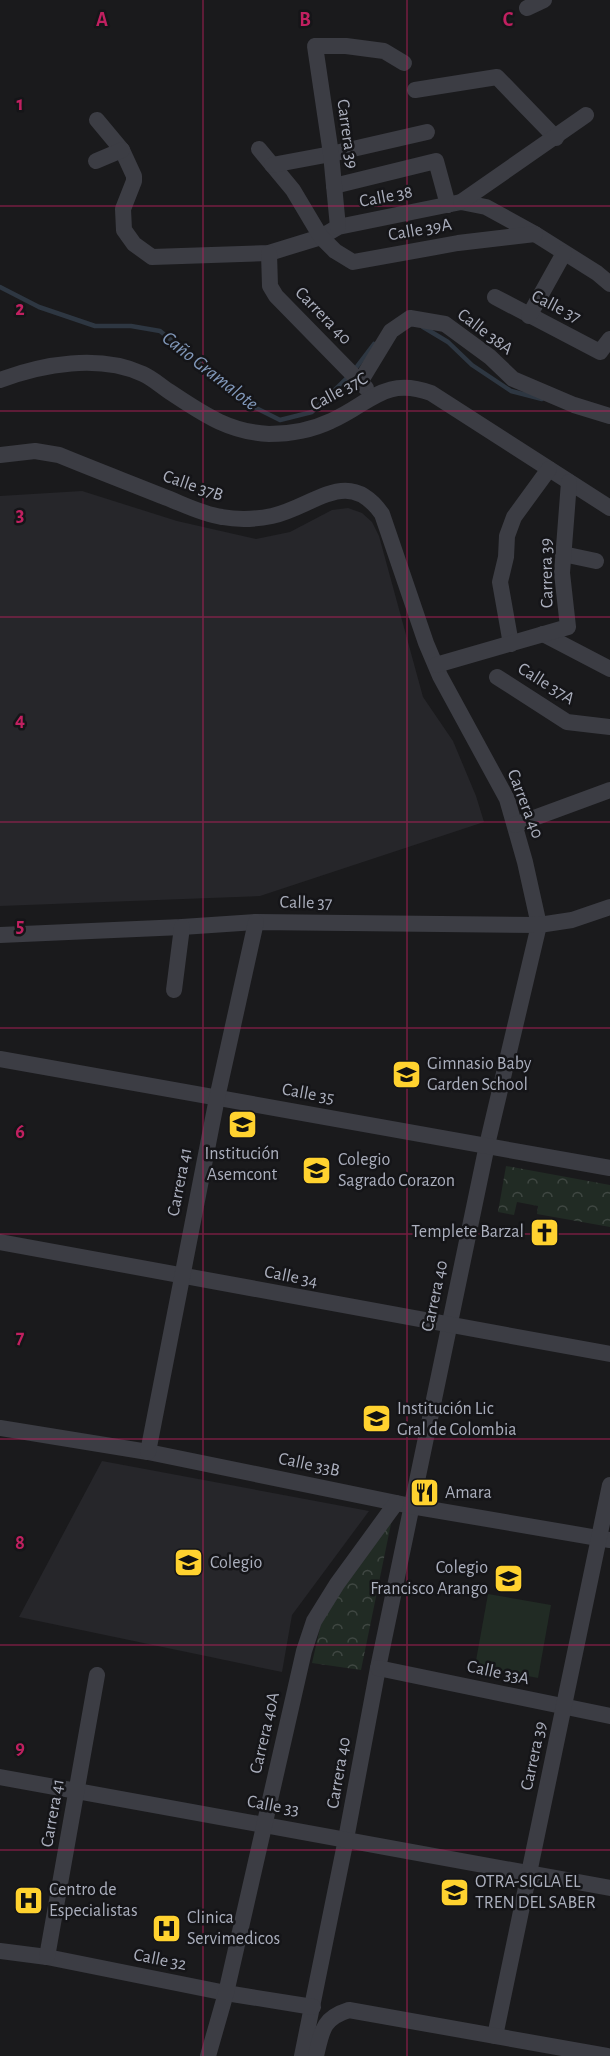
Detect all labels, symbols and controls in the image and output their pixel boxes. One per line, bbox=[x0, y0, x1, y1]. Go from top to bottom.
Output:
text: A bbox=[96, 10, 108, 30]
text: B bbox=[299, 10, 311, 30]
text: C bbox=[503, 10, 514, 30]
text: 1 bbox=[16, 94, 24, 114]
street label: Carrera 39 bbox=[333, 98, 361, 170]
street label: Calle 38 bbox=[358, 183, 414, 211]
street label: Calle 39A bbox=[387, 215, 454, 244]
street label: Carrera 40 bbox=[291, 284, 355, 348]
street label: Calle 37 bbox=[528, 287, 584, 327]
text: 2 bbox=[15, 299, 25, 319]
street label: Calle 38A bbox=[454, 305, 517, 359]
water label: Caño Gramalote bbox=[158, 328, 262, 415]
street label: Calle 37C bbox=[307, 369, 371, 415]
street label: Calle 37B bbox=[161, 467, 225, 505]
text: 3 bbox=[16, 505, 24, 525]
street label: Carrera 39 bbox=[537, 538, 557, 608]
street label: Calle 37A bbox=[514, 660, 578, 709]
text: 4 bbox=[15, 710, 25, 730]
street label: Carrera 40 bbox=[504, 767, 546, 841]
street label: Calle 37 bbox=[279, 894, 333, 912]
text: 5 bbox=[16, 916, 24, 936]
place label: Gimnasio Baby Garden School bbox=[427, 1055, 532, 1094]
school or university icon: Gimnasio Baby Garden School bbox=[390, 1058, 422, 1090]
street label: Calle 35 bbox=[280, 1081, 336, 1107]
school or university icon: Institución Asemcont bbox=[226, 1109, 258, 1141]
text: 6 bbox=[15, 1122, 25, 1142]
place label: Institución Asemcont bbox=[205, 1145, 279, 1184]
street label: Carrera 41 bbox=[165, 1146, 195, 1218]
place label: Colegio Sagrado Corazon bbox=[338, 1151, 455, 1190]
school or university icon: Colegio Sagrado Corazon bbox=[301, 1154, 333, 1186]
church icon: Templete Barzal bbox=[529, 1216, 561, 1248]
place label: Templete Barzal bbox=[411, 1223, 524, 1241]
street label: Carrera 40 bbox=[419, 1259, 451, 1333]
street label: Calle 34 bbox=[263, 1263, 320, 1291]
text: 7 bbox=[16, 1327, 25, 1347]
place label: Institución Lic Gral de Colombia bbox=[397, 1400, 517, 1439]
school or university icon: Institución Lic Gral de Colombia bbox=[360, 1403, 392, 1435]
street label: Calle 33B bbox=[277, 1450, 341, 1480]
restaurant icon: Amara bbox=[408, 1477, 440, 1509]
place label: Amara bbox=[445, 1484, 492, 1502]
text: 8 bbox=[15, 1533, 25, 1553]
school or university icon: Colegio bbox=[173, 1547, 205, 1579]
place label: Colegio bbox=[210, 1554, 263, 1572]
place label: Colegio Francisco Arango bbox=[370, 1559, 488, 1598]
school or university icon: Colegio Francisco Arango bbox=[493, 1562, 525, 1594]
street label: Calle 33A bbox=[465, 1658, 531, 1688]
street label: Carrera 40A bbox=[247, 1690, 283, 1775]
street label: Carrera 39 bbox=[518, 1720, 550, 1792]
street label: Carrera 40 bbox=[324, 1736, 354, 1810]
text: 9 bbox=[15, 1738, 25, 1758]
street label: Carrera 41 bbox=[38, 1777, 68, 1849]
street label: Calle 33 bbox=[246, 1793, 300, 1819]
place label: OTRA-SIGLA EL TREN DEL SABER bbox=[475, 1873, 596, 1912]
school or university icon: OTRA-SIGLA EL TREN DEL SABER bbox=[438, 1876, 470, 1908]
place label: Centro de Especialistas bbox=[49, 1881, 138, 1920]
hospital icon: Centro de Especialistas bbox=[12, 1884, 44, 1916]
place label: Clinica Servimedicos bbox=[187, 1909, 280, 1948]
hospital icon: Clinica Servimedicos bbox=[150, 1912, 182, 1944]
street label: Calle 32 bbox=[132, 1946, 188, 1974]

